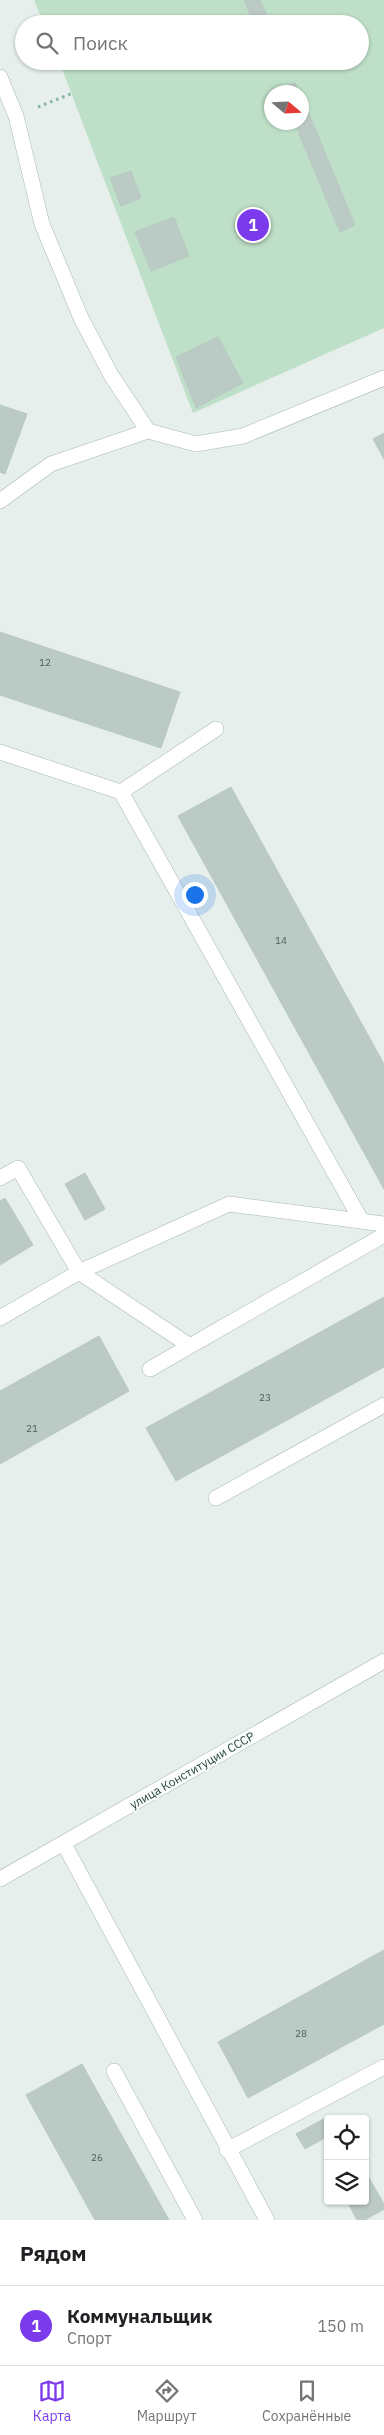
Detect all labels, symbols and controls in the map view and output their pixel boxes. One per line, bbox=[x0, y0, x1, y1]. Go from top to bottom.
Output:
search box bbox=[15, 15, 369, 70]
icon: search bbox=[33, 29, 61, 57]
text: Поиск bbox=[73, 31, 128, 55]
north arrow bbox=[264, 85, 309, 130]
pin: 1 bbox=[237, 206, 269, 244]
house number: 12 bbox=[39, 656, 51, 669]
your location bbox=[182, 882, 208, 908]
house number: 14 bbox=[275, 934, 287, 947]
house number: 23 bbox=[259, 1391, 271, 1404]
house number: 21 bbox=[26, 1422, 38, 1435]
street label: улица Конституции СССР bbox=[127, 1728, 257, 1812]
house number: 28 bbox=[295, 2027, 307, 2040]
map controls bbox=[324, 2115, 369, 2205]
button: locate bbox=[324, 2115, 369, 2160]
house number: 26 bbox=[91, 2151, 103, 2164]
button: layers bbox=[324, 2160, 369, 2205]
text: Рядом bbox=[20, 2239, 87, 2267]
text: Коммунальщик bbox=[67, 2304, 212, 2328]
text: 1 bbox=[31, 2316, 41, 2336]
text: 150 m bbox=[317, 2316, 364, 2336]
text: Спорт bbox=[67, 2328, 112, 2348]
tab: Карта bbox=[33, 2377, 71, 2425]
tab: Маршрут bbox=[137, 2377, 197, 2425]
tab: Сохранённые bbox=[262, 2377, 351, 2425]

